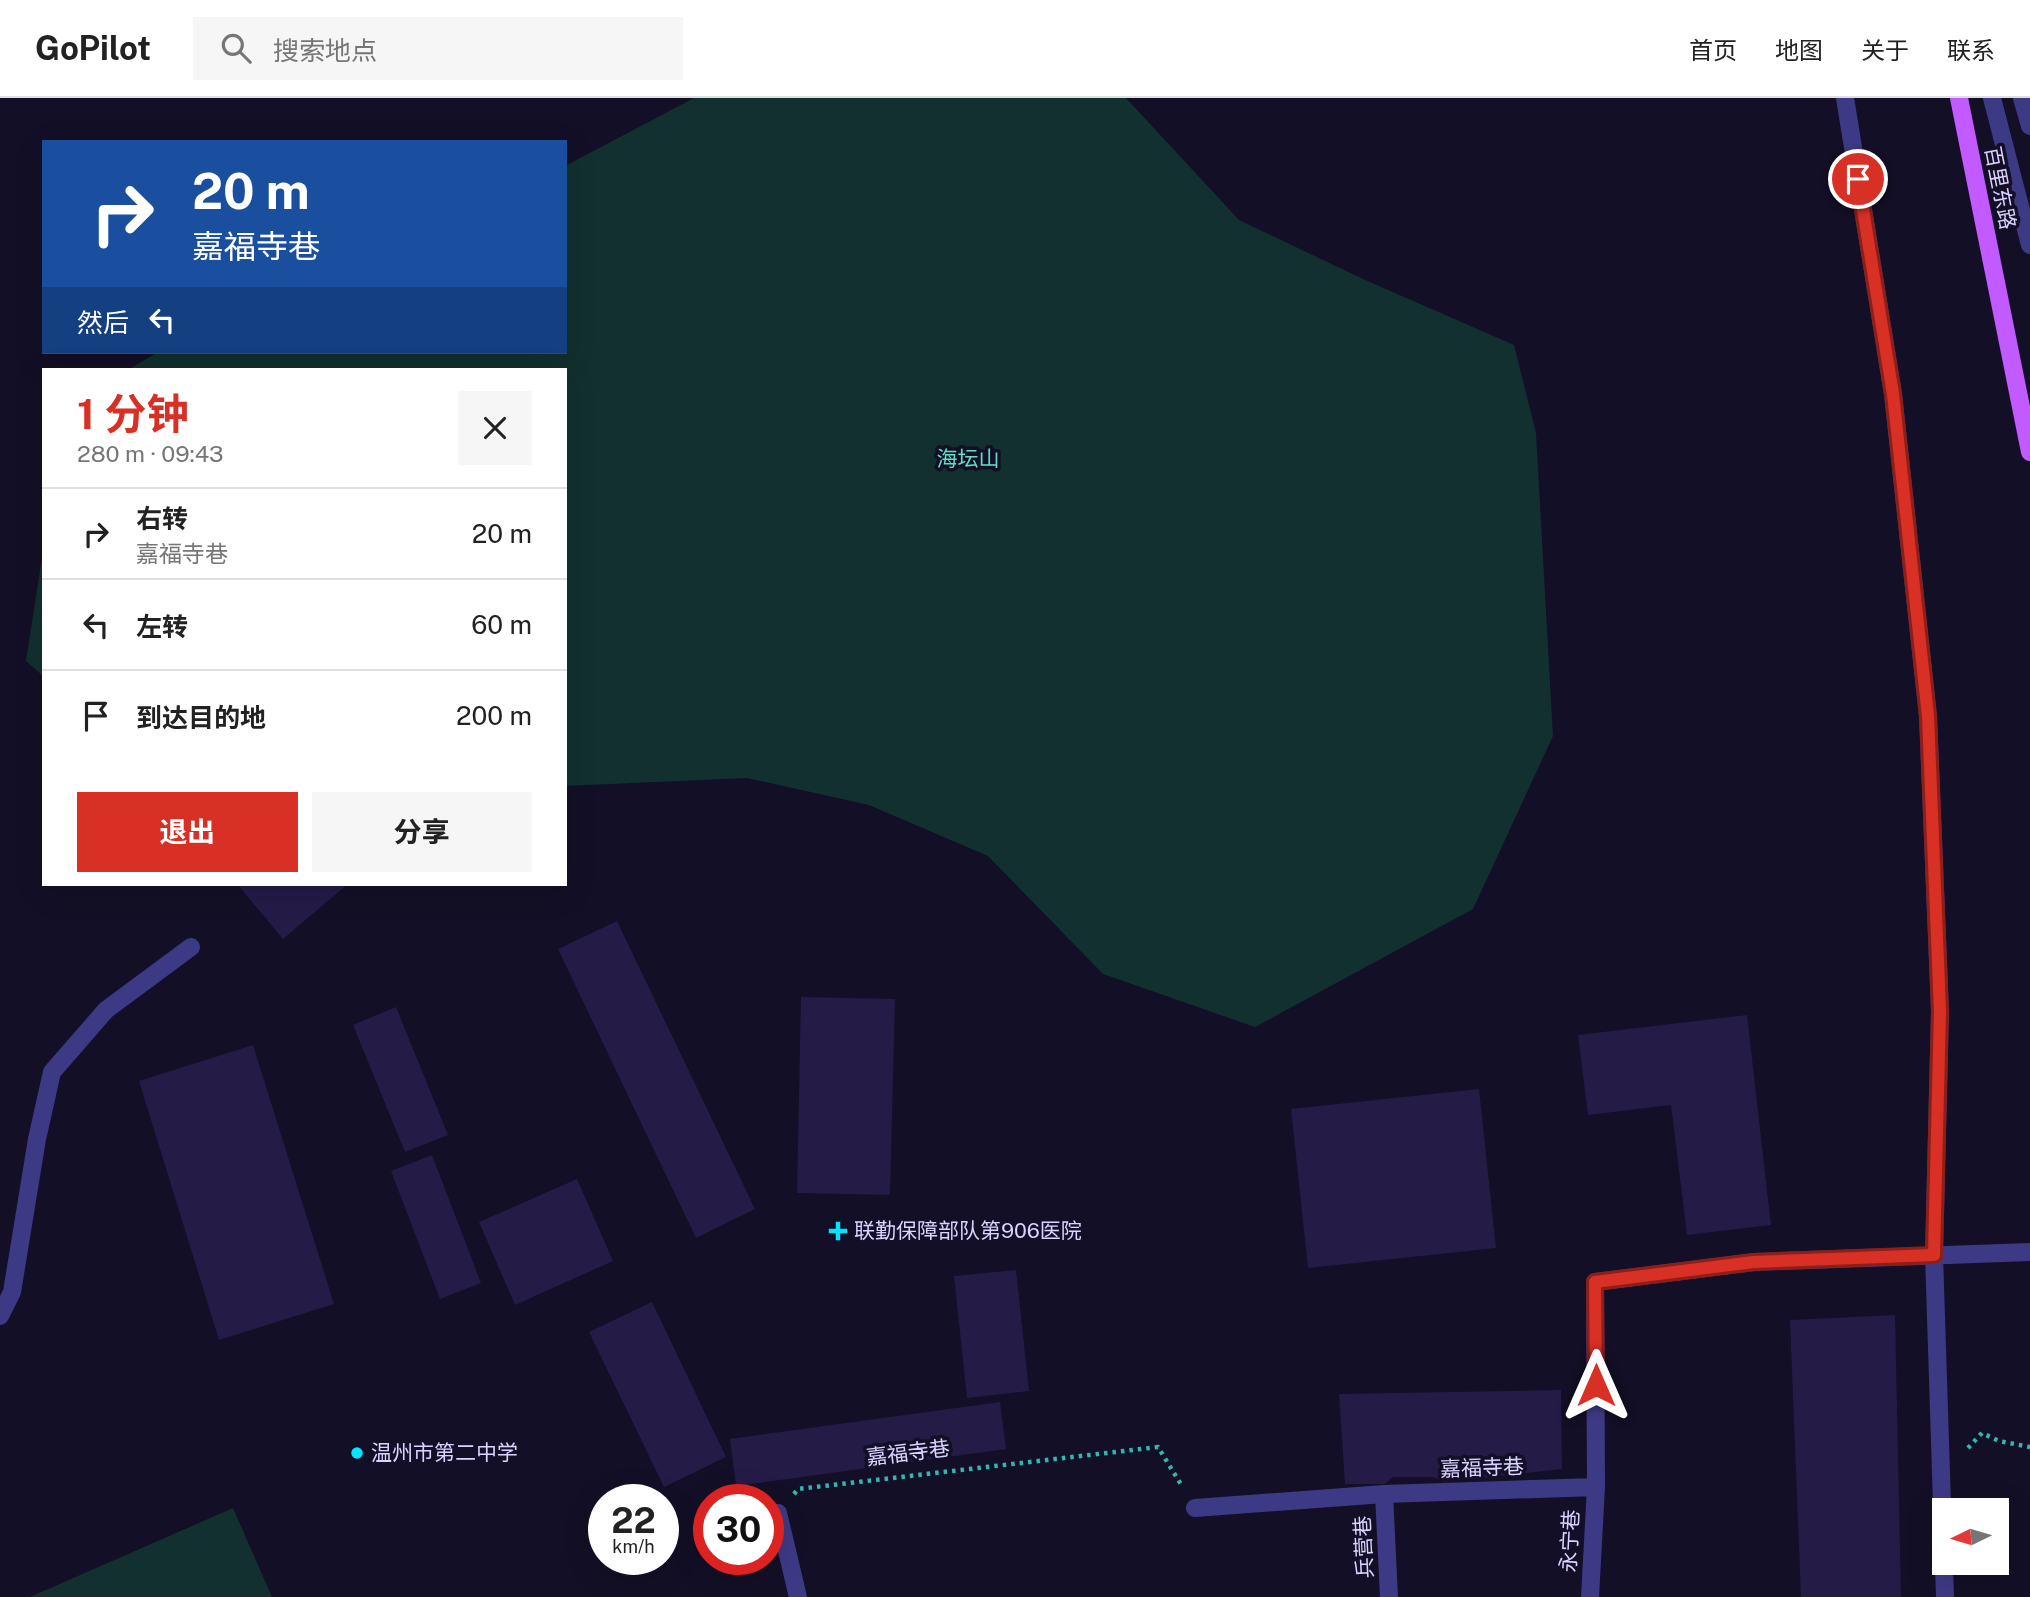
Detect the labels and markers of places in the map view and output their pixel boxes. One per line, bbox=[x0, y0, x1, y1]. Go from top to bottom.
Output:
pin bbox=[1828, 149, 1888, 209]
place label: 联勤保障部队第906医院 bbox=[854, 1218, 1082, 1243]
marker: 联勤保障部队第906医院 bbox=[828, 1221, 848, 1241]
place label: 温州市第二中学 bbox=[371, 1440, 518, 1465]
marker: 温州市第二中学 bbox=[349, 1445, 365, 1461]

